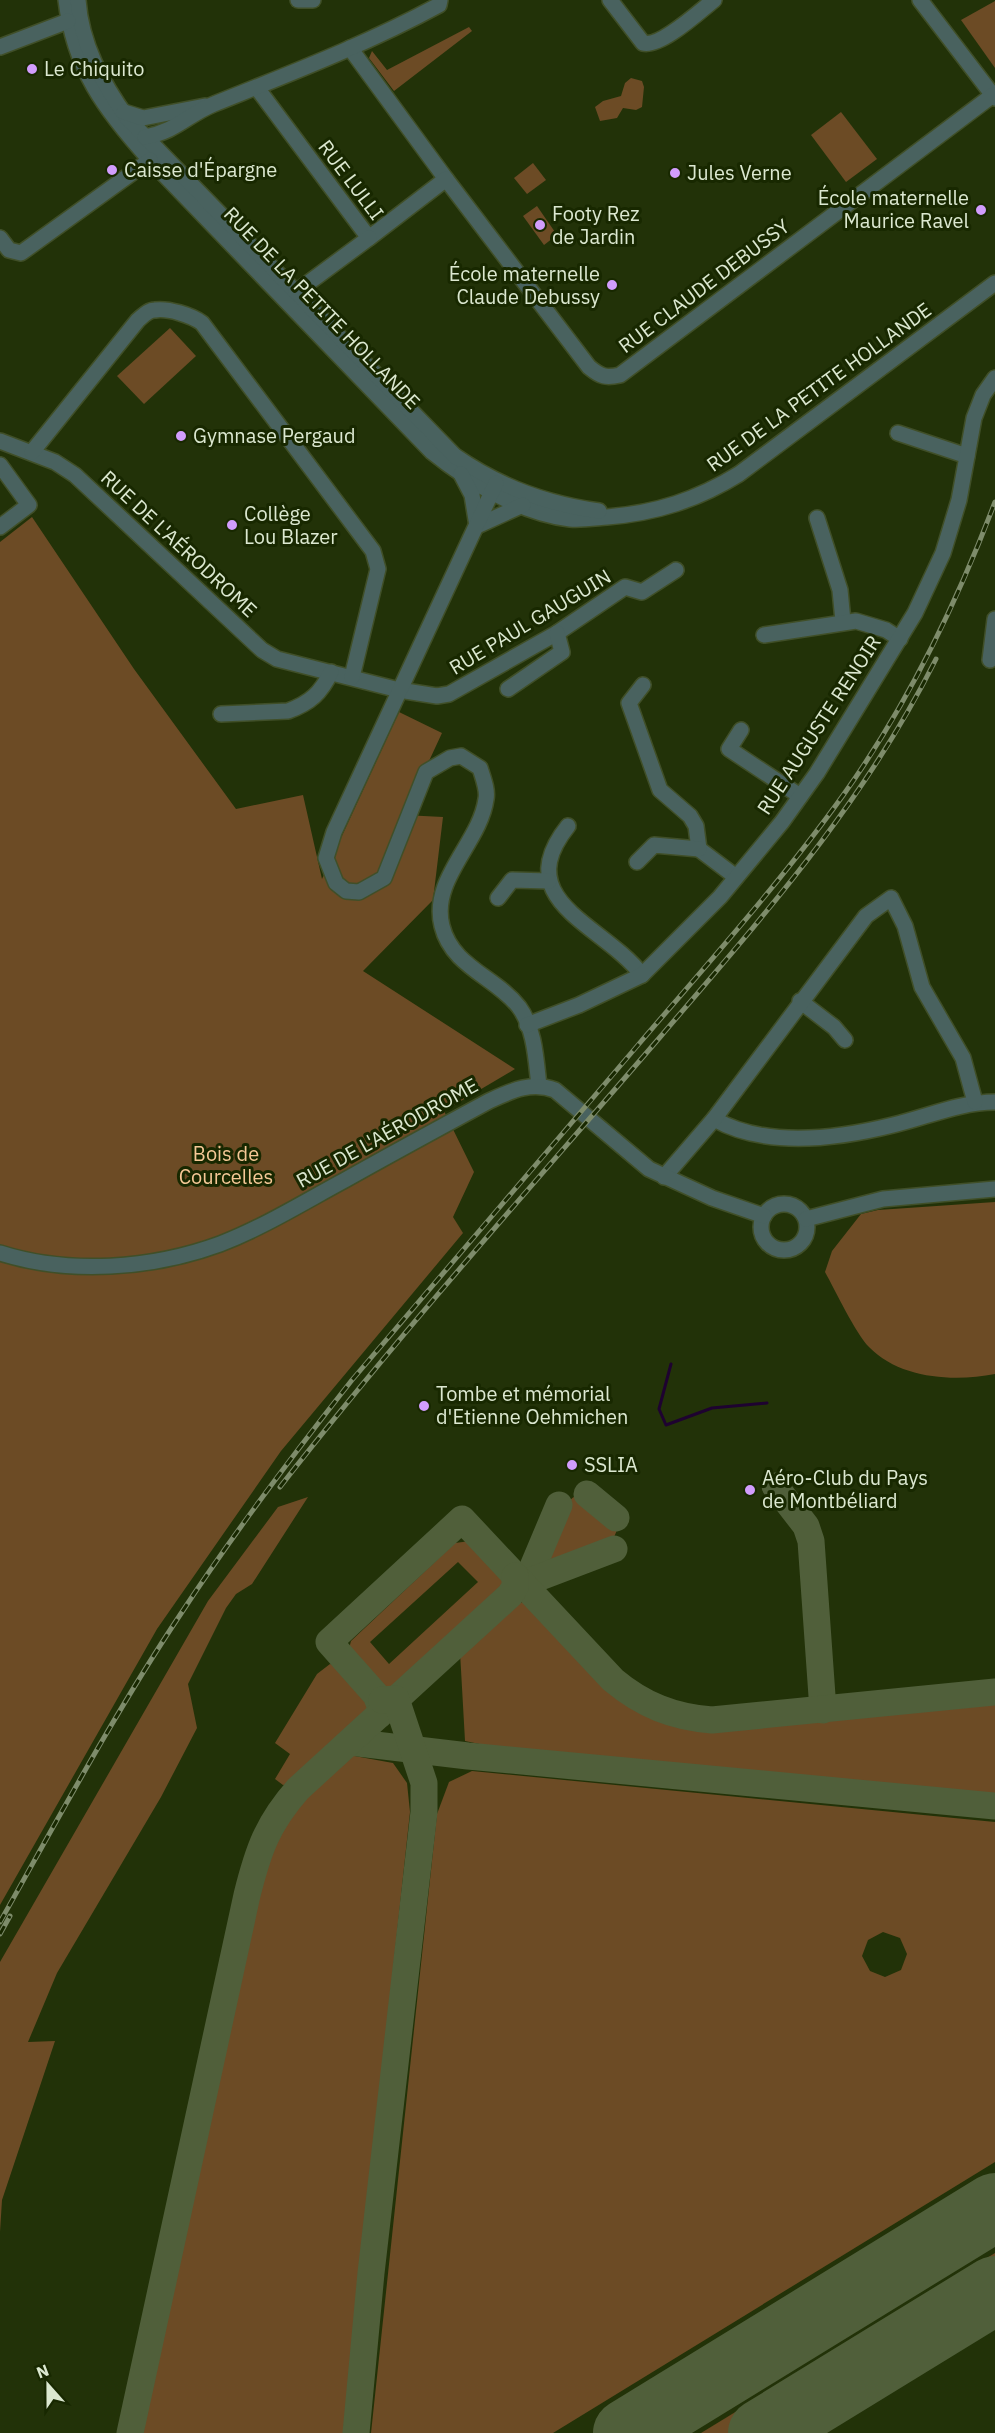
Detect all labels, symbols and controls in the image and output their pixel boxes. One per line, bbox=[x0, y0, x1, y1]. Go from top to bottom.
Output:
place label: Le Chiquito bbox=[44, 55, 144, 82]
marker: Le Chiquito bbox=[25, 62, 39, 76]
street label: RUE LULLI bbox=[312, 134, 390, 225]
place label: Caisse d'Épargne bbox=[124, 156, 277, 183]
place label: Jules Verne bbox=[687, 159, 792, 186]
marker: Caisse d'Épargne bbox=[105, 163, 119, 177]
marker: Jules Verne bbox=[668, 166, 682, 180]
place label: École maternelle Maurice Ravel bbox=[818, 184, 969, 234]
place label: Footy Rez de Jardin bbox=[552, 200, 639, 250]
street label: RUE DE LA PETITE HOLLANDE bbox=[218, 201, 426, 415]
marker: École maternelle Maurice Ravel bbox=[974, 203, 988, 217]
street label: RUE CLAUDE DEBUSSY bbox=[613, 212, 795, 359]
marker: Footy Rez de Jardin bbox=[533, 218, 547, 232]
place label: École maternelle Claude Debussy bbox=[449, 260, 600, 310]
marker: École maternelle Claude Debussy bbox=[605, 278, 619, 292]
street label: RUE DE LA PETITE HOLLANDE bbox=[701, 296, 937, 477]
place label: Gymnase Pergaud bbox=[193, 422, 356, 449]
marker: Gymnase Pergaud bbox=[174, 429, 188, 443]
street label: RUE DE L'AÉRODROME bbox=[96, 464, 263, 623]
place label: Collège Lou Blazer bbox=[244, 500, 338, 550]
marker: Collège Lou Blazer bbox=[225, 518, 239, 532]
street label: RUE PAUL GAUGUIN bbox=[444, 563, 616, 681]
street label: RUE AUGUSTE RENOIR bbox=[750, 630, 887, 820]
street label: RUE DE L'AÉRODROME bbox=[291, 1071, 483, 1194]
park label: Bois de Courcelles bbox=[179, 1140, 273, 1190]
place label: Tombe et mémorial d'Etienne Oehmichen bbox=[436, 1380, 628, 1430]
marker: Tombe et mémorial d'Etienne Oehmichen bbox=[417, 1399, 431, 1413]
place label: SSLIA bbox=[584, 1451, 638, 1478]
marker: SSLIA bbox=[565, 1458, 579, 1472]
place label: Aéro-Club du Pays de Montbéliard bbox=[762, 1464, 928, 1514]
marker: Aéro-Club du Pays de Montbéliard bbox=[743, 1483, 757, 1497]
north arrow bbox=[18, 2355, 78, 2415]
text: N bbox=[34, 2360, 52, 2382]

